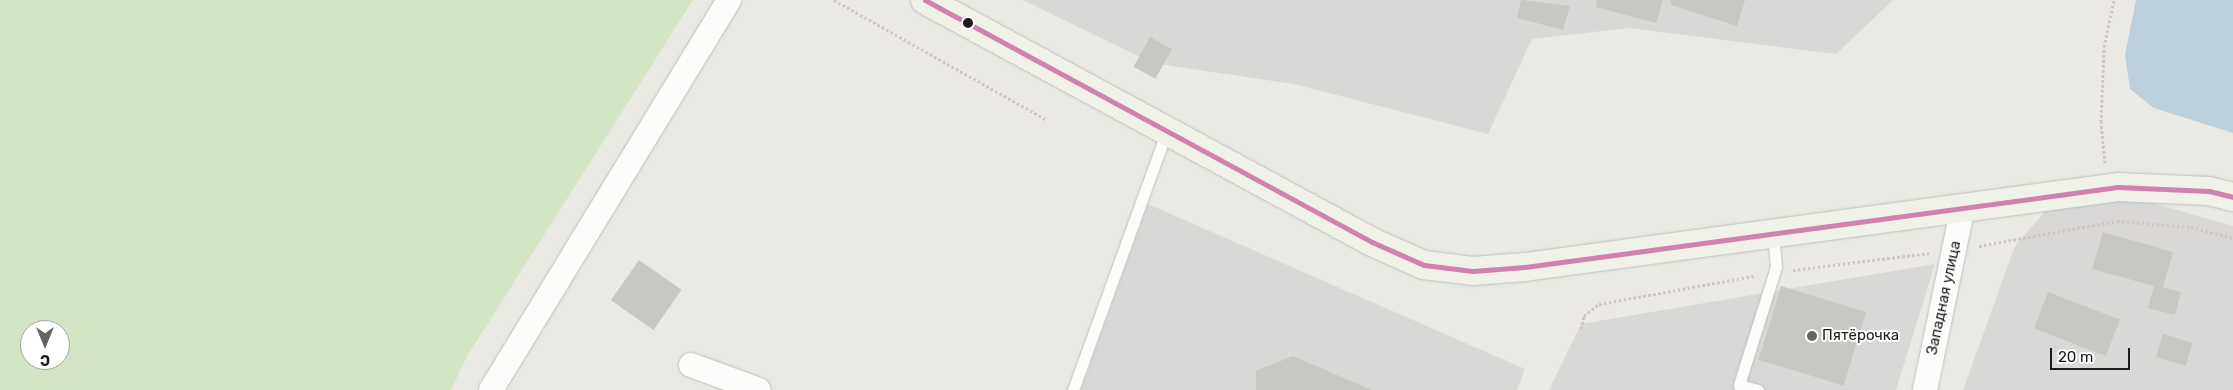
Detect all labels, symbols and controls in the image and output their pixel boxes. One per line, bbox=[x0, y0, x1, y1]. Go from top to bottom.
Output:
unlabelled marker bbox=[963, 18, 973, 28]
street label: Западная улица bbox=[1923, 239, 1965, 357]
north arrow bbox=[20, 320, 70, 370]
place label: Пятёрочка bbox=[1822, 327, 1899, 345]
marker: Пятёрочка bbox=[1806, 330, 1818, 342]
scale bar bbox=[2053, 338, 2133, 370]
text: 20 m bbox=[2058, 348, 2093, 366]
text: С bbox=[40, 351, 50, 368]

